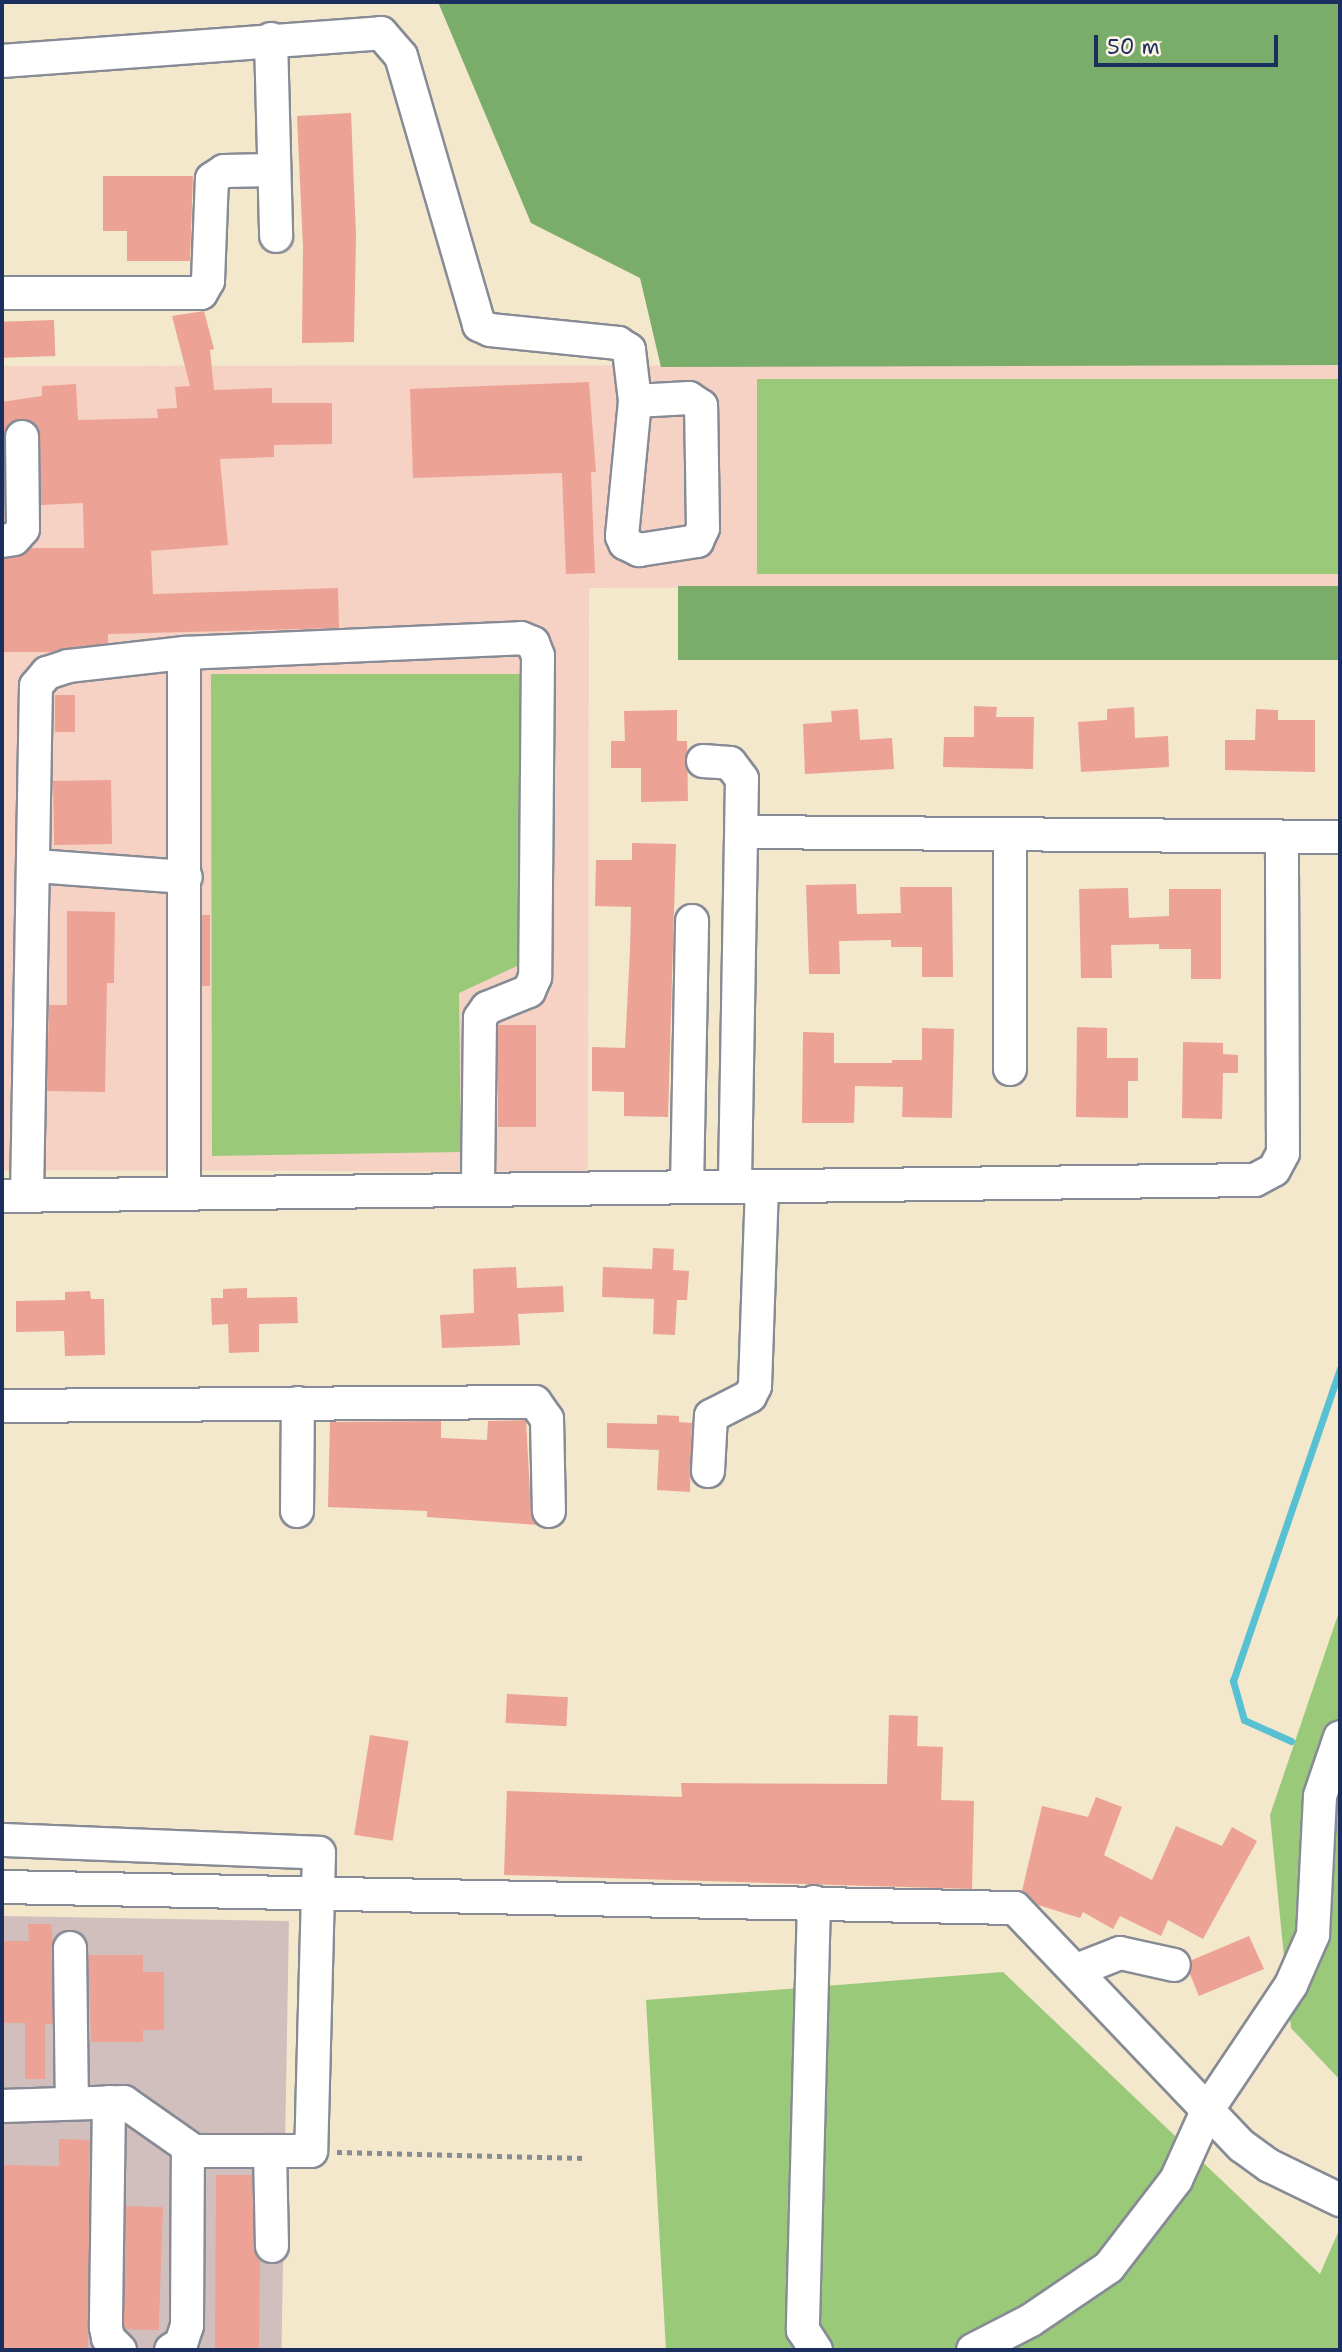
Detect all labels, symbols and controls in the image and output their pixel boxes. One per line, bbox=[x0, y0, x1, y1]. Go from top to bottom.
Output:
scale bar bbox=[1097, 21, 1281, 65]
text: 50 m bbox=[1107, 33, 1160, 61]

